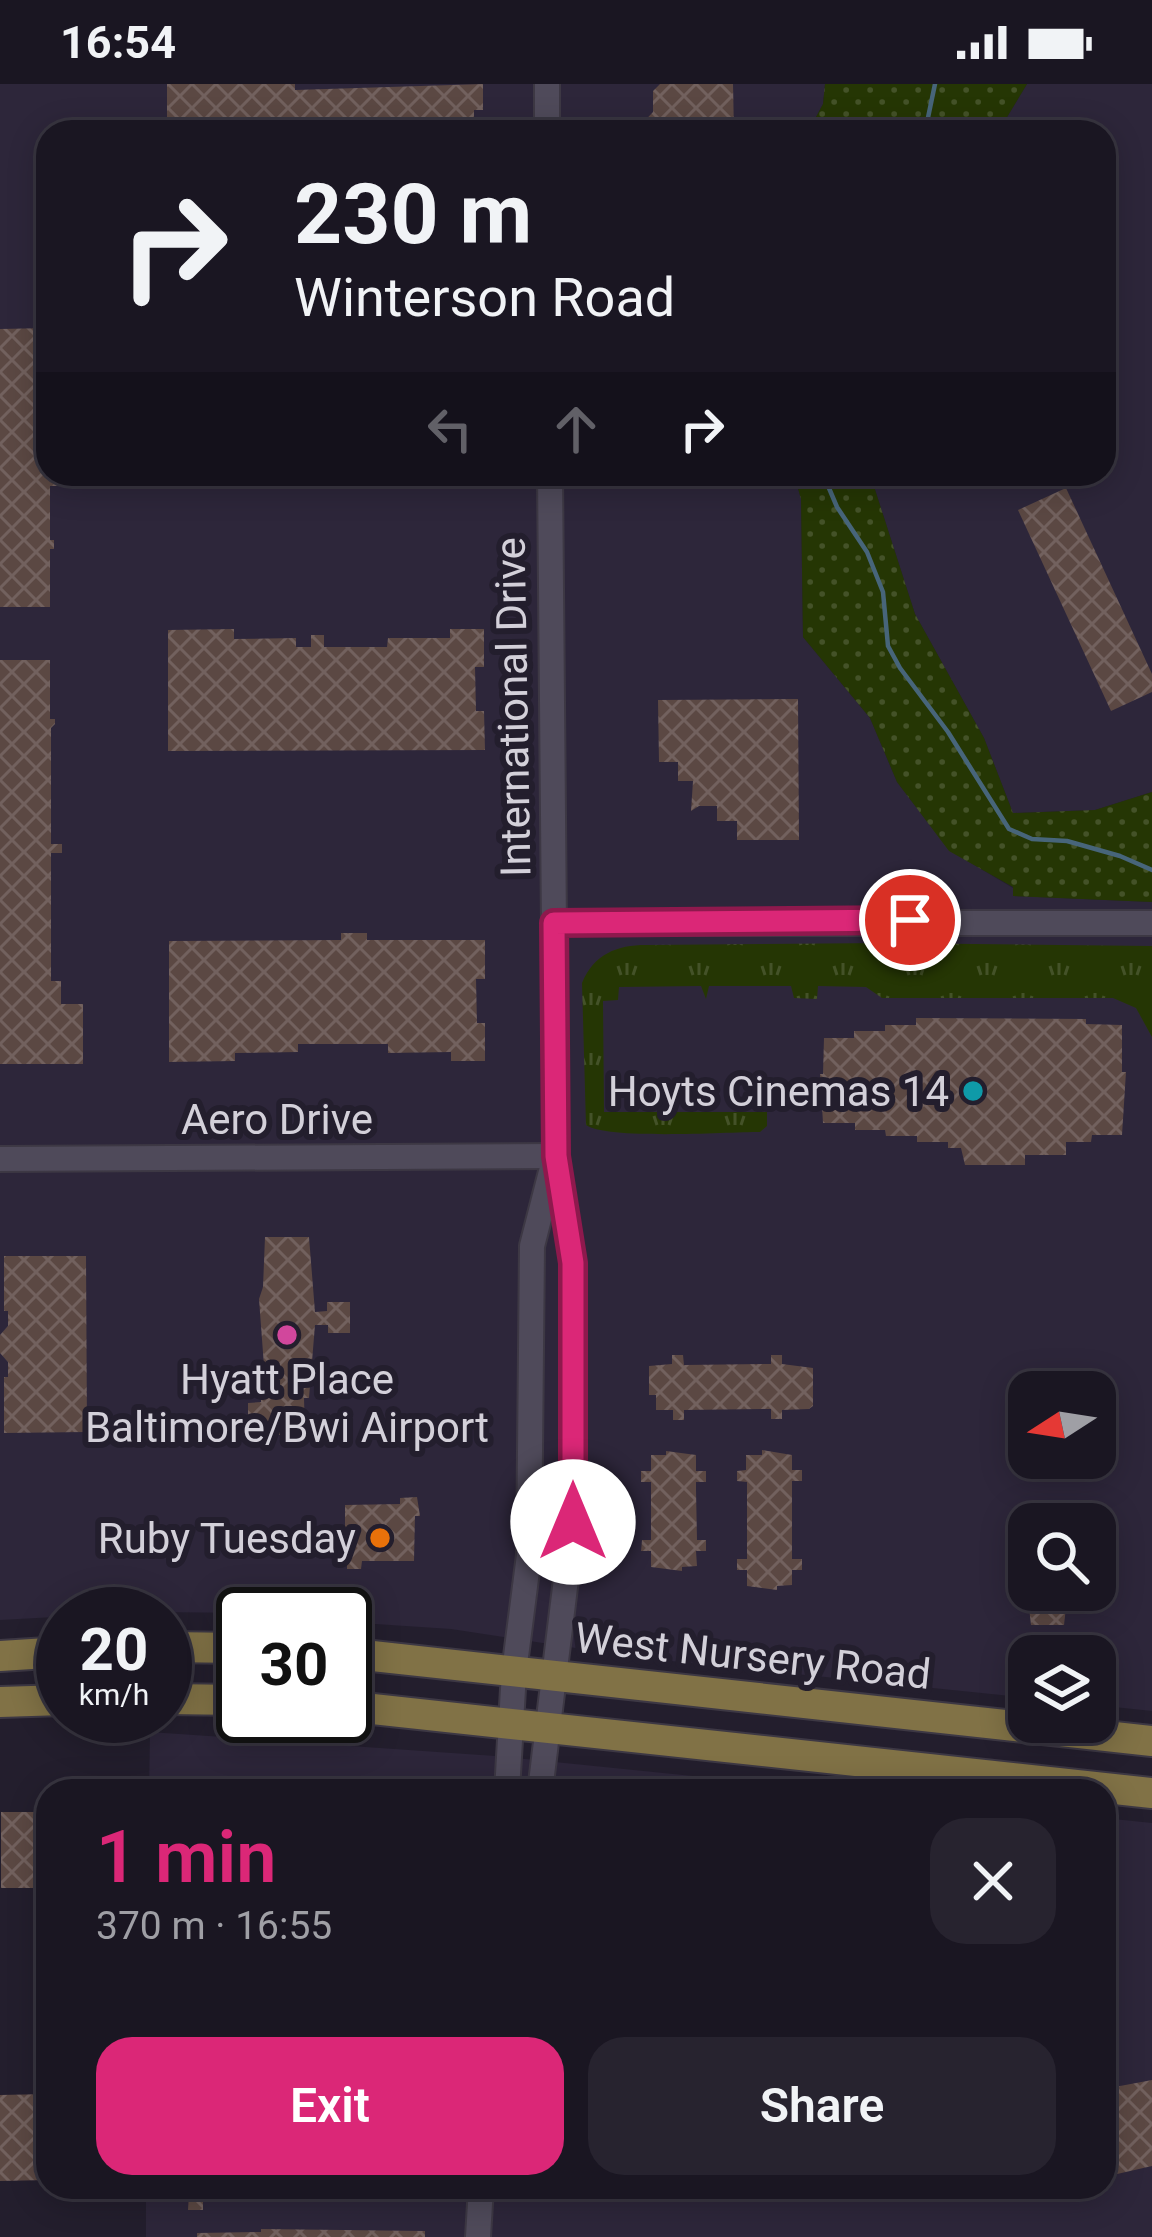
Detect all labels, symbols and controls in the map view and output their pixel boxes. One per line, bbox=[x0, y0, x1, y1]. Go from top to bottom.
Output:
text: 16:54 bbox=[60, 16, 176, 69]
text: 230 m bbox=[294, 165, 532, 264]
icon: right bbox=[96, 168, 252, 324]
text: Winterson Road bbox=[294, 266, 675, 329]
icon: left bbox=[417, 396, 483, 462]
icon: ahead bbox=[543, 396, 609, 462]
icon: right bbox=[669, 396, 735, 462]
street label: International Drive bbox=[486, 537, 540, 877]
pin bbox=[859, 869, 961, 971]
icon: arrive bbox=[877, 887, 943, 953]
place label: Hoyts Cinemas 14 bbox=[608, 1067, 949, 1116]
marker: Hoyts Cinemas 14 bbox=[960, 1078, 986, 1104]
street label: Aero Drive bbox=[181, 1095, 373, 1144]
marker: Hyatt Place Baltimore/Bwi Airport bbox=[274, 1322, 300, 1348]
place label: Hyatt Place Baltimore/Bwi Airport bbox=[85, 1355, 489, 1452]
north arrow bbox=[1008, 1371, 1116, 1479]
map controls bbox=[1008, 1371, 1116, 1743]
position arrow bbox=[510, 1459, 636, 1585]
button: search bbox=[1008, 1503, 1116, 1611]
place label: Ruby Tuesday bbox=[98, 1514, 356, 1563]
marker: Ruby Tuesday bbox=[367, 1525, 393, 1551]
speed limit sign: 30 bbox=[216, 1587, 372, 1743]
street label: West Nursery Road bbox=[573, 1613, 933, 1699]
text: 20 bbox=[80, 1614, 148, 1685]
button: layers bbox=[1008, 1635, 1116, 1743]
text: km/h bbox=[79, 1677, 149, 1712]
text: 1 min bbox=[96, 1815, 277, 1900]
button: close bbox=[930, 1818, 1056, 1944]
text: 370 m · 16:55 bbox=[96, 1903, 332, 1949]
button: Exit bbox=[96, 2037, 564, 2175]
button: Share bbox=[588, 2037, 1056, 2175]

